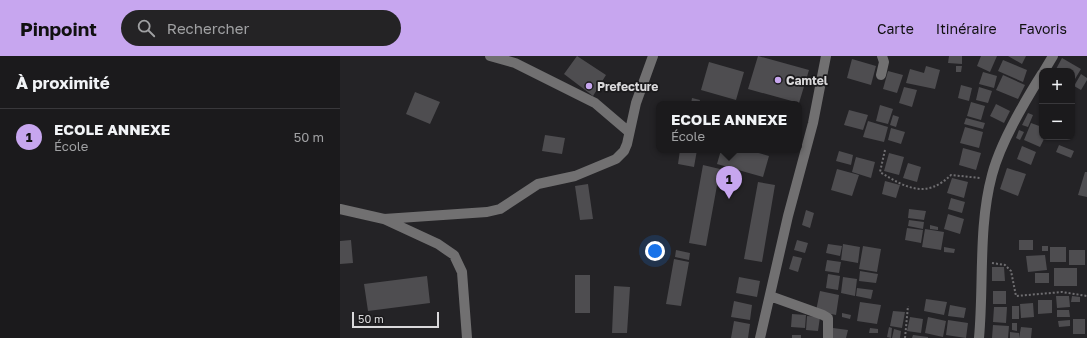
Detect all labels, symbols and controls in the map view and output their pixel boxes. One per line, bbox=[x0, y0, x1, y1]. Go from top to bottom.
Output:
search box bbox=[121, 10, 401, 46]
text: Pinpoint bbox=[20, 17, 97, 40]
icon: search bbox=[135, 17, 157, 39]
text: Rechercher bbox=[167, 19, 249, 37]
text: Carte bbox=[877, 20, 914, 37]
text: Itinéraire bbox=[936, 20, 997, 37]
text: Favoris bbox=[1019, 20, 1067, 37]
map controls bbox=[1039, 68, 1075, 140]
button: + bbox=[1039, 68, 1075, 104]
text: À proximité bbox=[16, 72, 110, 93]
place label: Camtel bbox=[786, 73, 828, 88]
marker: Camtel bbox=[773, 75, 783, 85]
place label: Prefecture bbox=[597, 79, 658, 94]
marker: Prefecture bbox=[584, 81, 594, 91]
popup bbox=[656, 101, 802, 153]
button: − bbox=[1039, 104, 1075, 140]
text: ECOLE ANNEXE bbox=[671, 110, 787, 128]
text: ECOLE ANNEXE bbox=[54, 120, 170, 138]
text: École bbox=[671, 128, 705, 144]
text: 1 bbox=[26, 129, 32, 145]
text: 50 m bbox=[294, 129, 324, 145]
text: École bbox=[54, 138, 88, 154]
pin: 1 bbox=[716, 166, 742, 199]
your location bbox=[645, 241, 665, 261]
scale bar bbox=[352, 310, 439, 329]
text: 50 m bbox=[358, 312, 384, 325]

